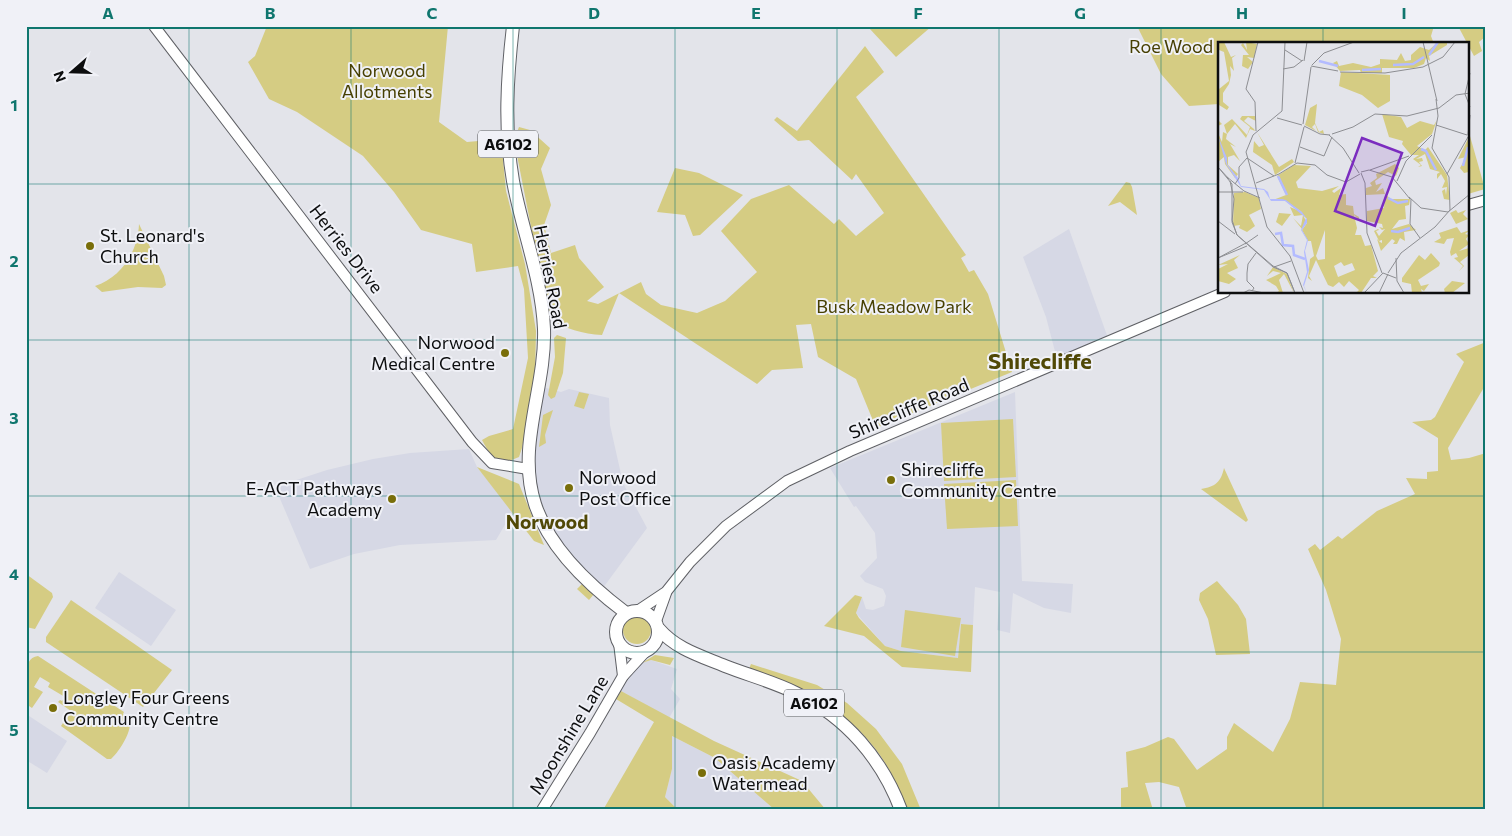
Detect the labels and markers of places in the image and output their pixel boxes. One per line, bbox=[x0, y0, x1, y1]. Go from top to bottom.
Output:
place label: St. Leonard's Church bbox=[100, 224, 205, 267]
marker: St. Leonard's Church bbox=[84, 240, 96, 252]
place label: Norwood Medical Centre bbox=[371, 331, 495, 374]
marker: Norwood Medical Centre bbox=[499, 347, 511, 359]
place label: Shirecliffe Community Centre bbox=[901, 458, 1057, 501]
place label: Norwood Post Office bbox=[579, 466, 671, 509]
marker: Shirecliffe Community Centre bbox=[885, 474, 897, 486]
place label: E-ACT Pathways Academy bbox=[246, 477, 382, 520]
marker: Norwood Post Office bbox=[563, 482, 575, 494]
marker: E-ACT Pathways Academy bbox=[386, 493, 398, 505]
place label: Longley Four Greens Community Centre bbox=[63, 686, 230, 729]
marker: Longley Four Greens Community Centre bbox=[47, 702, 59, 714]
place label: Oasis Academy Watermead bbox=[712, 751, 836, 794]
marker: Oasis Academy Watermead bbox=[696, 767, 708, 779]

